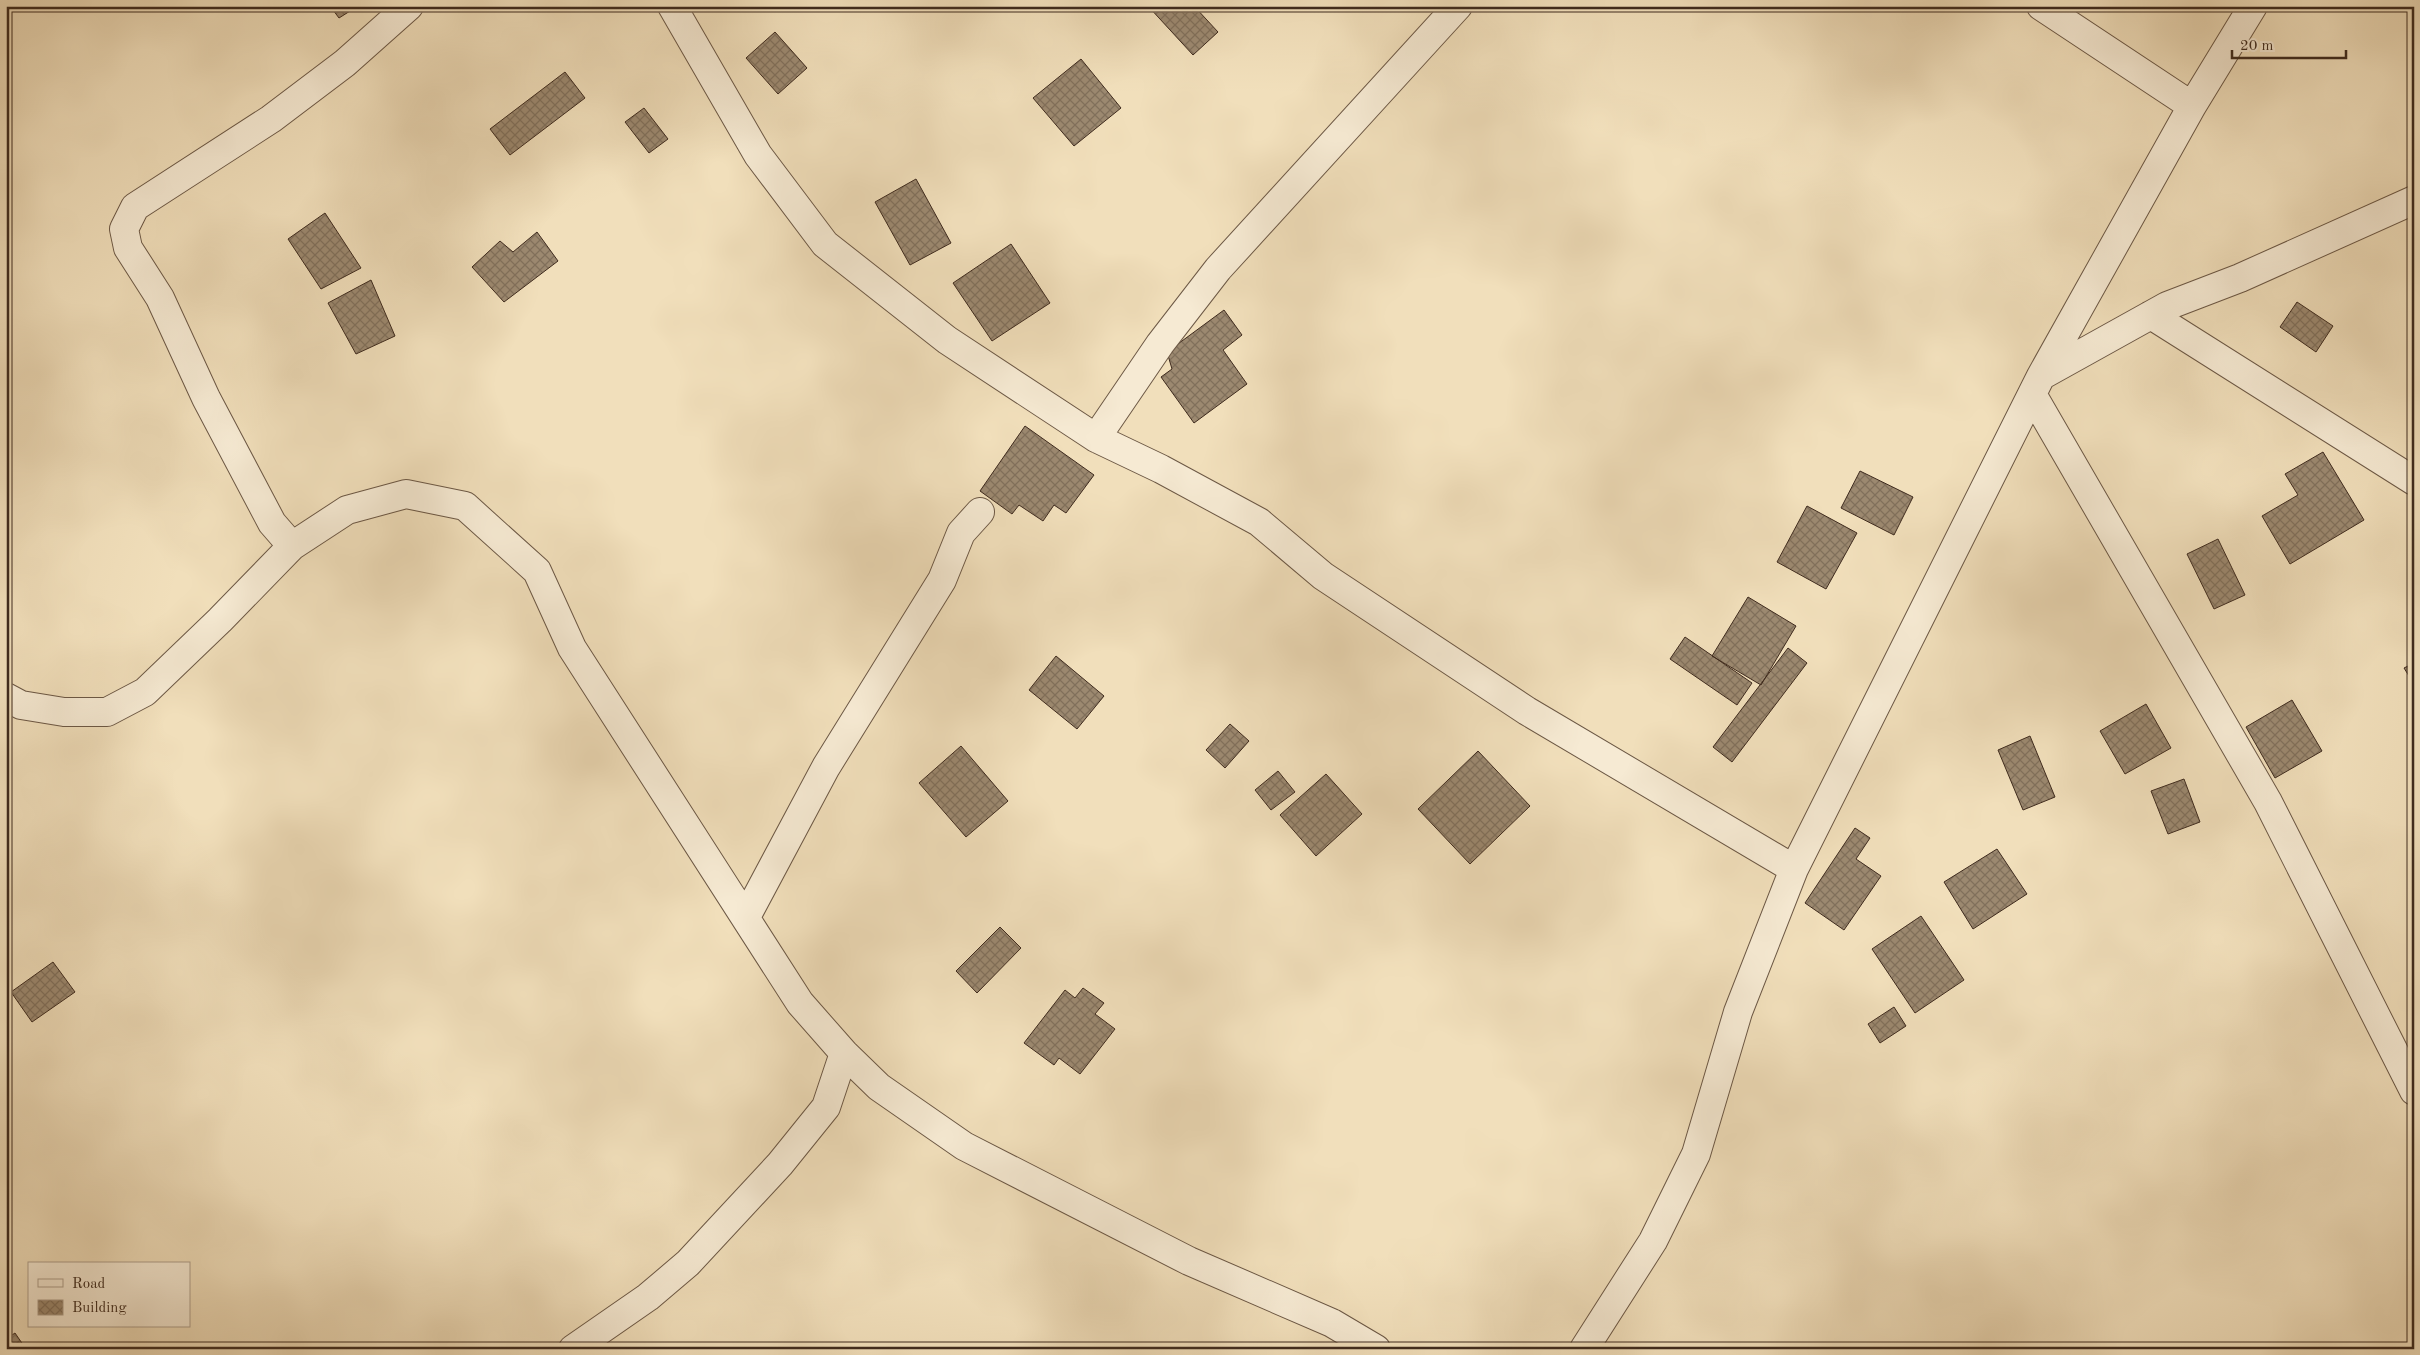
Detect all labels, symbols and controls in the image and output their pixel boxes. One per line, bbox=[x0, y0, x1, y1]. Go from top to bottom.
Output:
scale bar bbox=[2232, 28, 2346, 60]
text: 20 m bbox=[2240, 39, 2274, 54]
legend bbox=[28, 1262, 190, 1328]
text: Road bbox=[72, 1277, 106, 1292]
text: Building bbox=[72, 1301, 127, 1316]

